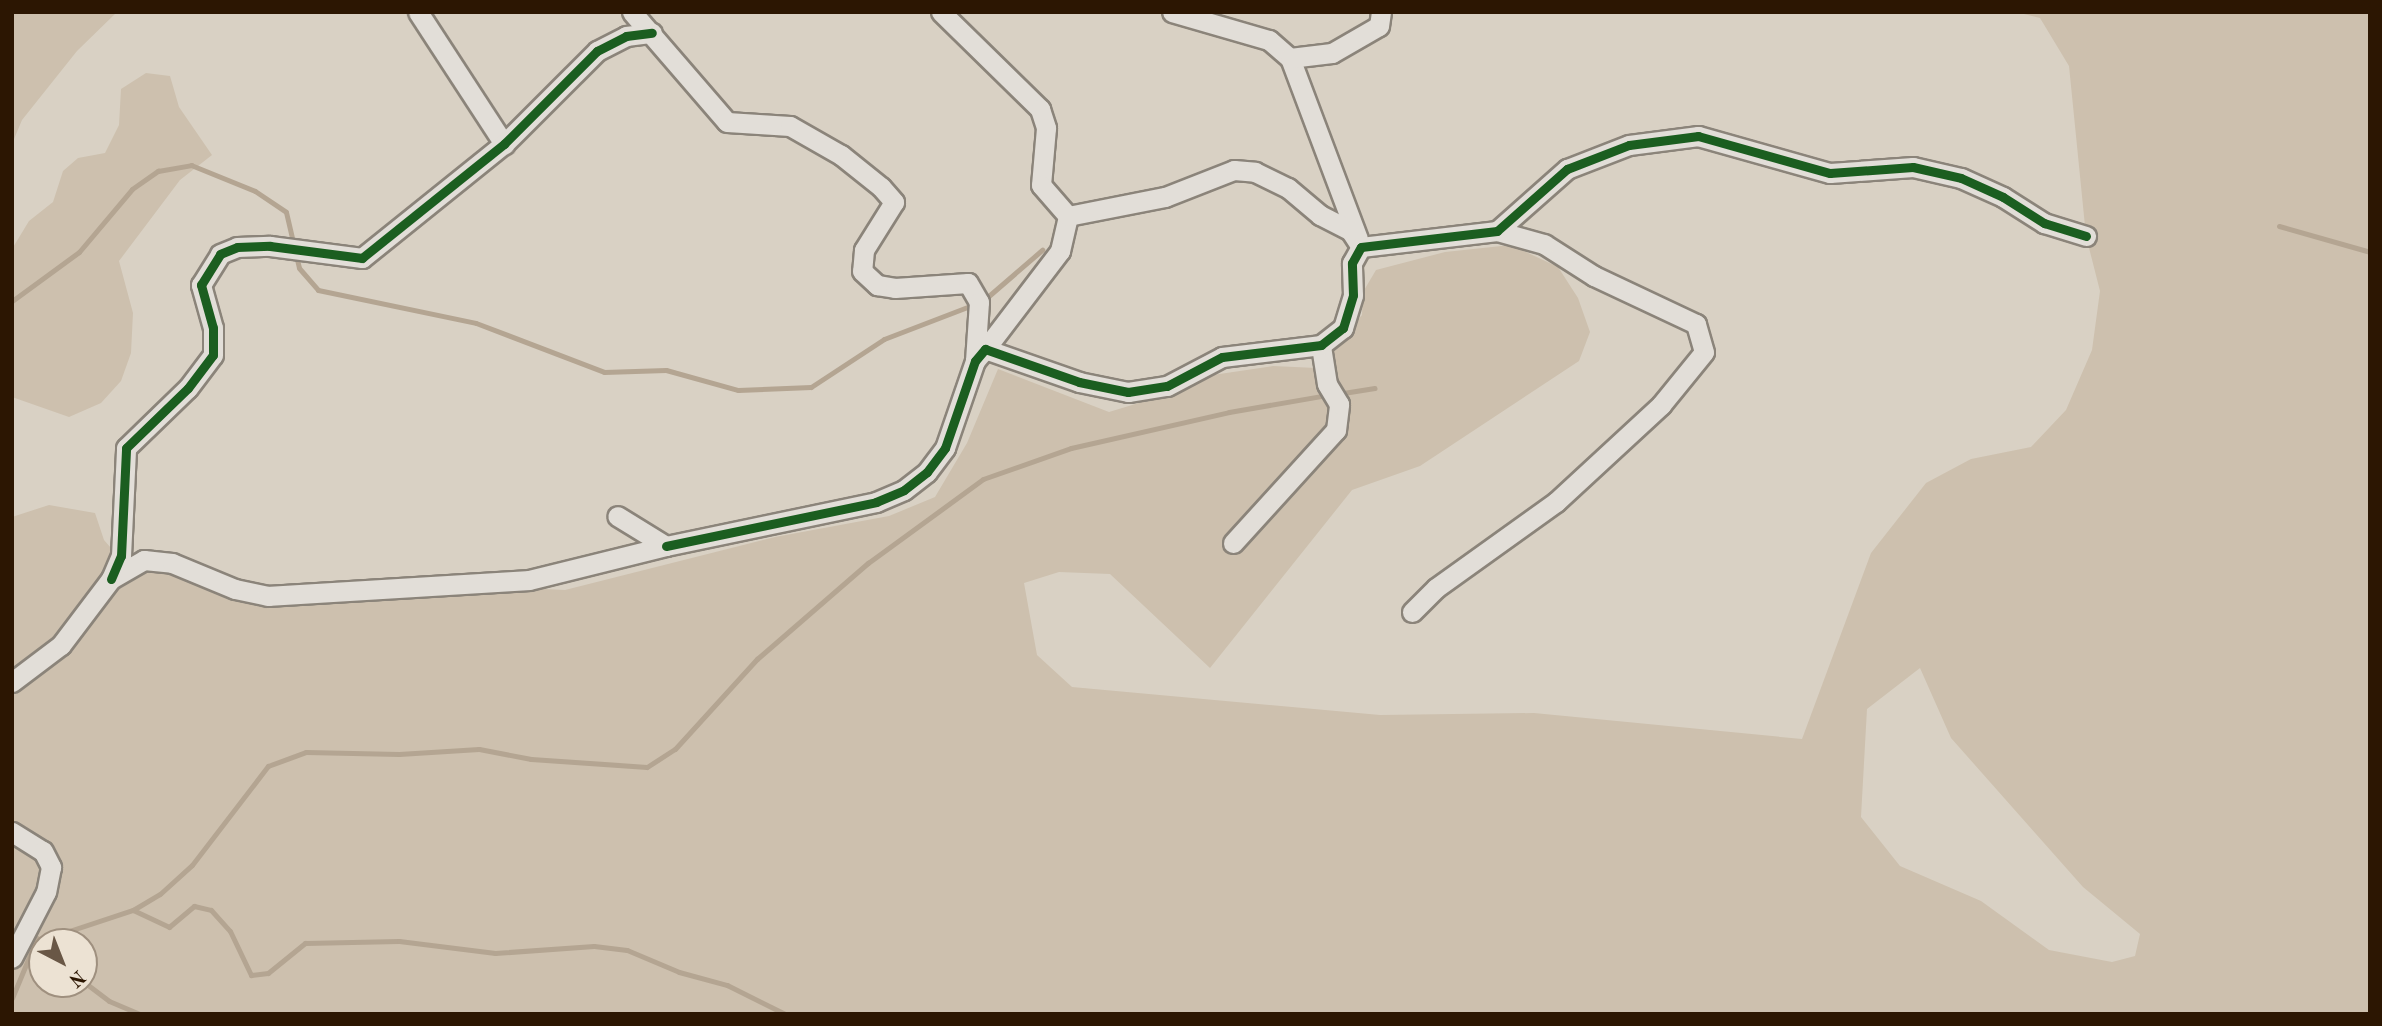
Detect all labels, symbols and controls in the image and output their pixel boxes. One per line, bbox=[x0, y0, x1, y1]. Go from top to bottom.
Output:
north arrow bbox=[28, 928, 98, 998]
text: N bbox=[64, 966, 88, 989]

